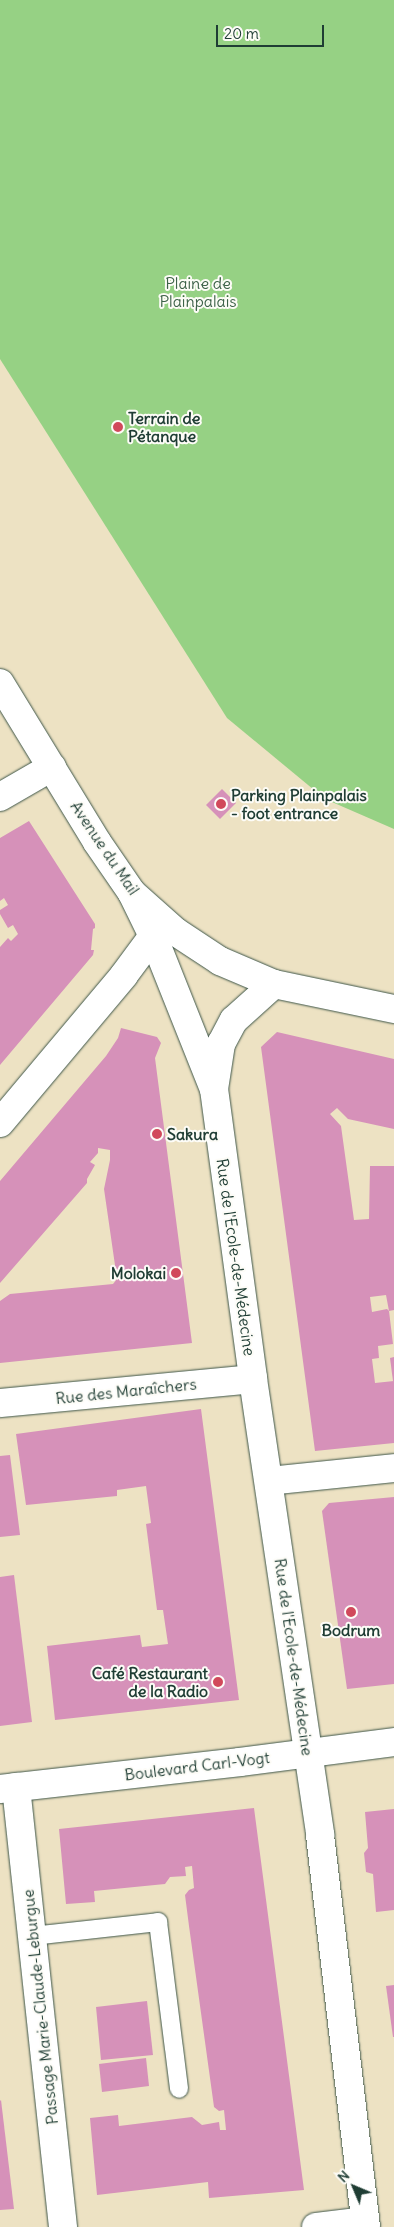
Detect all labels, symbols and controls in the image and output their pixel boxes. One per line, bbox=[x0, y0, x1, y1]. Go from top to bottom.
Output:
scale bar bbox=[219, 15, 326, 47]
text: 20 m bbox=[224, 24, 259, 43]
park label: Plaine de Plainpalais bbox=[159, 273, 237, 311]
place label: Terrain de Pétanque bbox=[128, 408, 200, 446]
marker: Terrain de Pétanque bbox=[112, 421, 124, 433]
place label: Parking Plainpalais - foot entrance bbox=[231, 785, 367, 823]
street label: Avenue du Mail bbox=[67, 797, 143, 899]
marker: Parking Plainpalais - foot entrance bbox=[215, 798, 227, 810]
place label: Sakura bbox=[167, 1124, 218, 1144]
marker: Sakura bbox=[151, 1128, 163, 1140]
street label: Rue de l'Ecole-de-Médecine bbox=[213, 1157, 259, 1357]
place label: Molokai bbox=[111, 1263, 166, 1283]
marker: Molokai bbox=[170, 1267, 182, 1279]
street label: Rue des Maraîchers bbox=[55, 1374, 197, 1408]
street label: Rue de l'Ecole-de-Médecine bbox=[271, 1557, 317, 1757]
marker: Bodrum bbox=[345, 1606, 357, 1618]
place label: Bodrum bbox=[322, 1620, 380, 1640]
place label: Café Restaurant de la Radio bbox=[92, 1663, 208, 1701]
marker: Café Restaurant de la Radio bbox=[212, 1676, 224, 1688]
street label: Boulevard Carl-Vogt bbox=[123, 1748, 271, 1784]
street label: Passage Marie-Claude-Leburgue bbox=[18, 1888, 62, 2126]
north arrow bbox=[329, 2162, 379, 2212]
text: N bbox=[334, 2167, 353, 2186]

